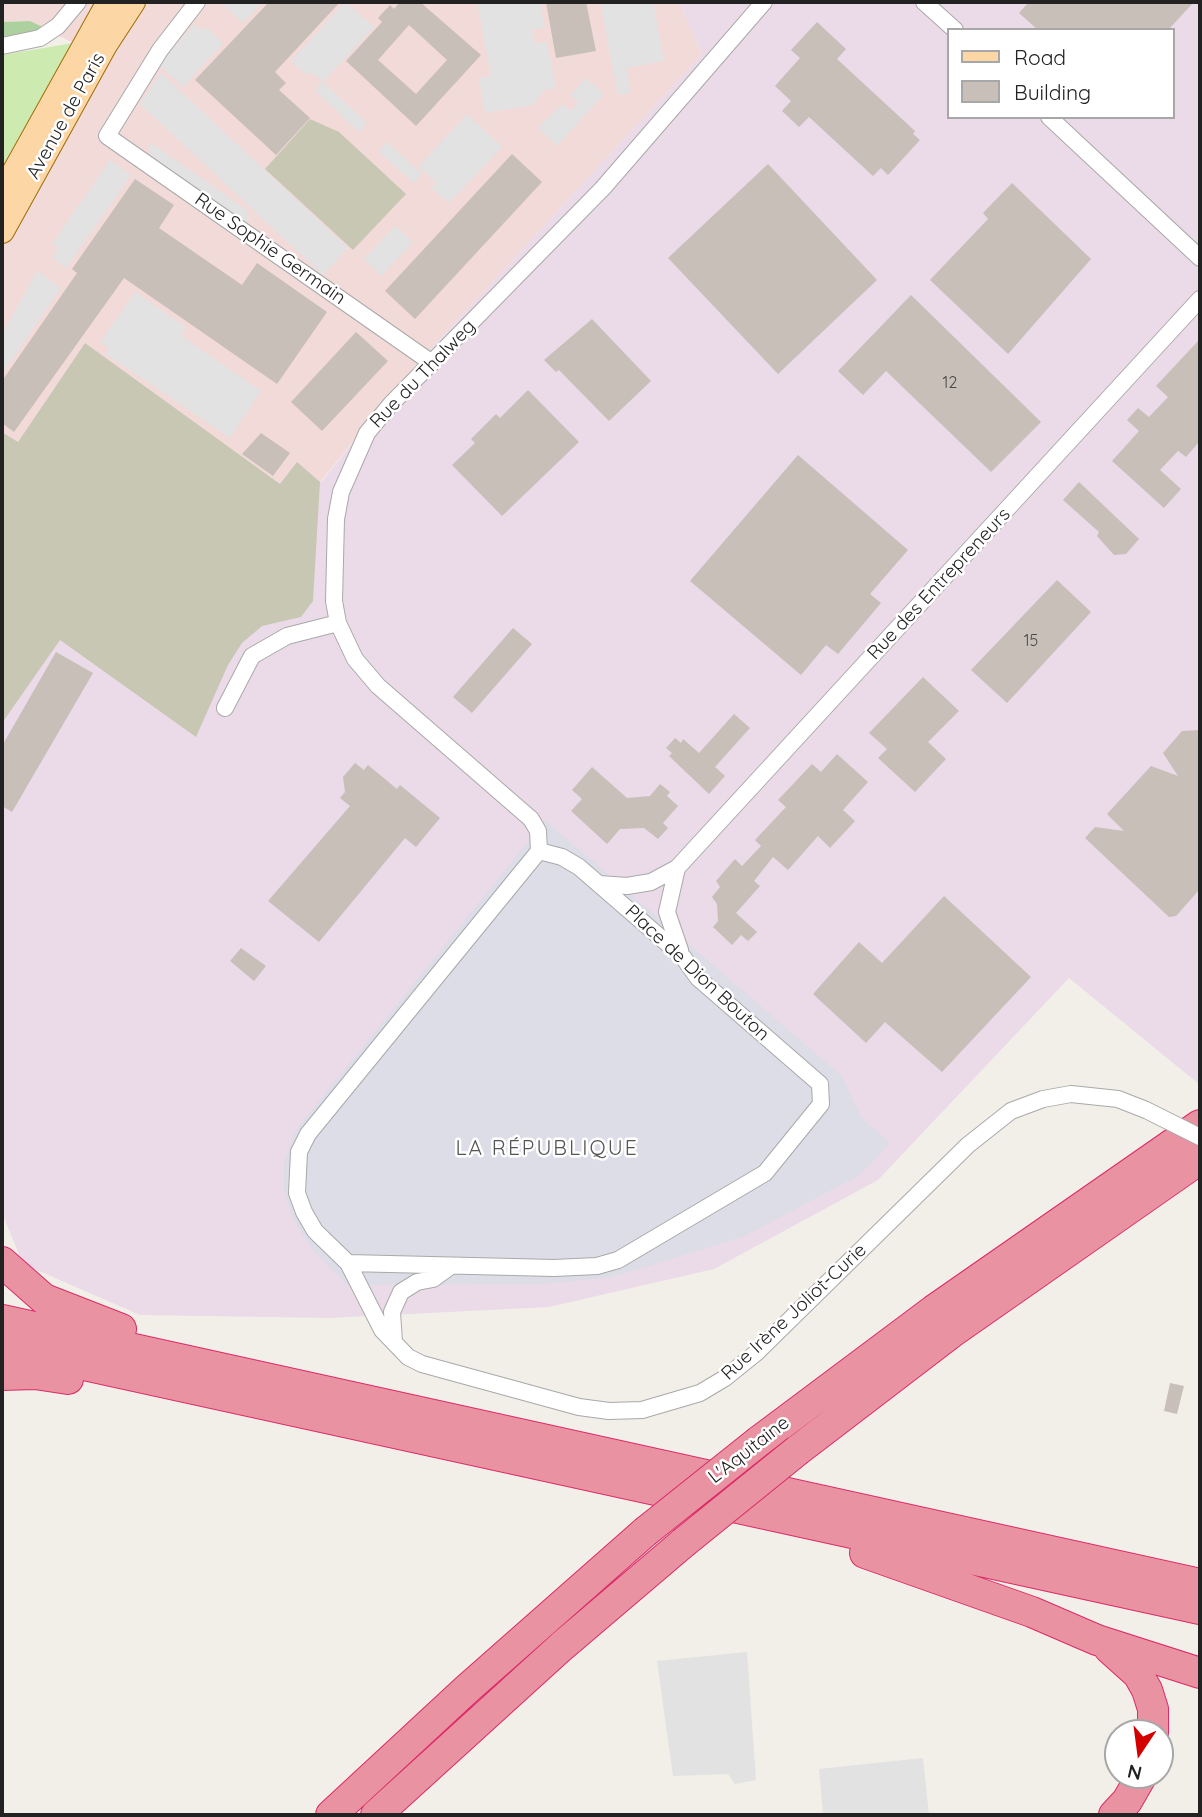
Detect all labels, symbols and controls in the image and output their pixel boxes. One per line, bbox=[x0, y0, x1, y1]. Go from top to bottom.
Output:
legend bbox=[946, 28, 1174, 119]
text: Road bbox=[1014, 44, 1066, 70]
street label: Avenue de Paris bbox=[22, 49, 110, 183]
text: Building bbox=[1014, 79, 1091, 105]
street label: Rue Sophie Germain bbox=[190, 188, 350, 310]
street label: Rue du Thalweg bbox=[366, 315, 480, 433]
house number: 12 bbox=[943, 373, 957, 393]
street label: Rue des Entrepreneurs bbox=[863, 503, 1015, 665]
house number: 15 bbox=[1024, 631, 1038, 651]
street label: Place de Dion Bouton bbox=[620, 900, 774, 1046]
district label: LA RÉPUBLIQUE bbox=[457, 1136, 637, 1162]
street label: Rue Irène Joliot-Curie bbox=[717, 1239, 871, 1385]
street label: L'Aquitaine bbox=[704, 1411, 794, 1489]
north arrow bbox=[1104, 1719, 1174, 1789]
text: N bbox=[1125, 1759, 1144, 1786]

